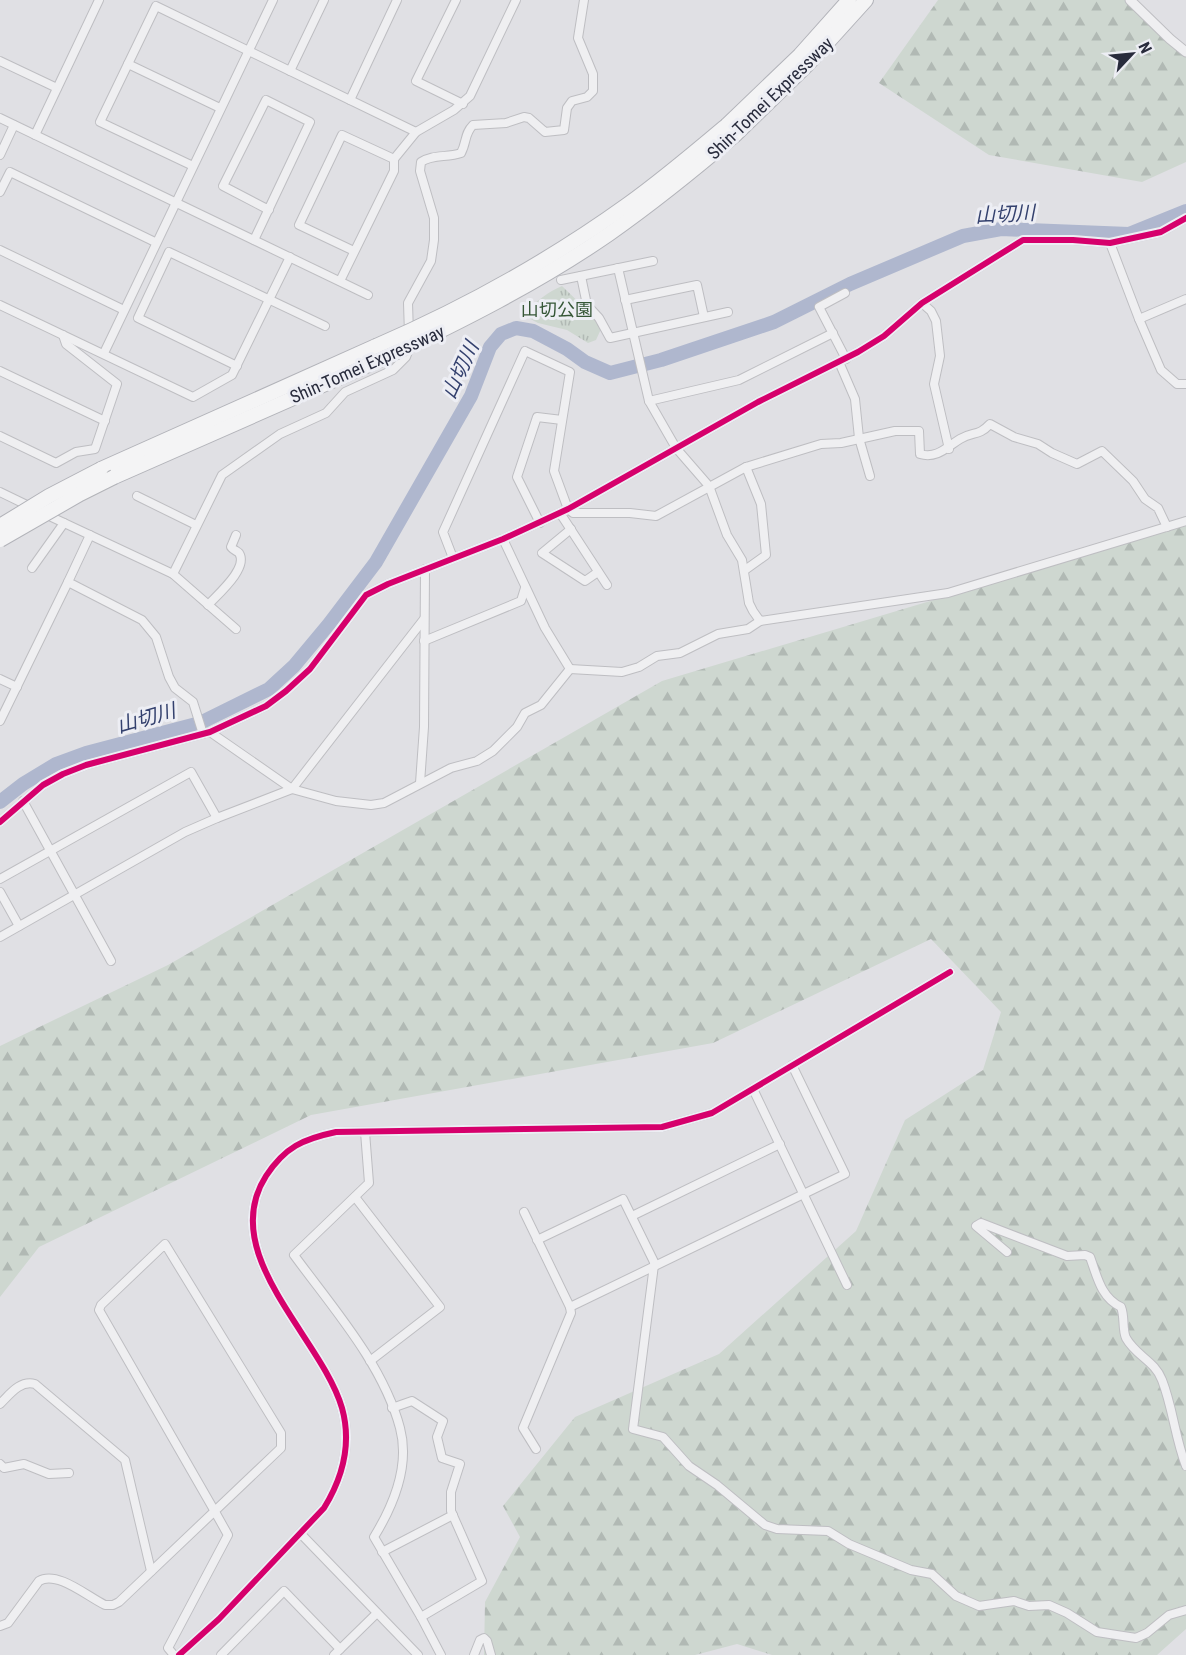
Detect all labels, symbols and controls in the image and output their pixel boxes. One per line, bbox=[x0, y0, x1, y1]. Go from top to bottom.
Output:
north arrow bbox=[1102, 24, 1162, 84]
street label: Shin-Tomei Expressway bbox=[703, 32, 838, 163]
text: N bbox=[1134, 39, 1156, 56]
water label: 山切川 bbox=[974, 200, 1038, 228]
park label: 山切公園 bbox=[521, 299, 593, 320]
street label: Shin-Tomei Expressway bbox=[287, 320, 448, 407]
water label: 山切川 bbox=[436, 336, 484, 402]
water label: 山切川 bbox=[114, 698, 180, 738]

